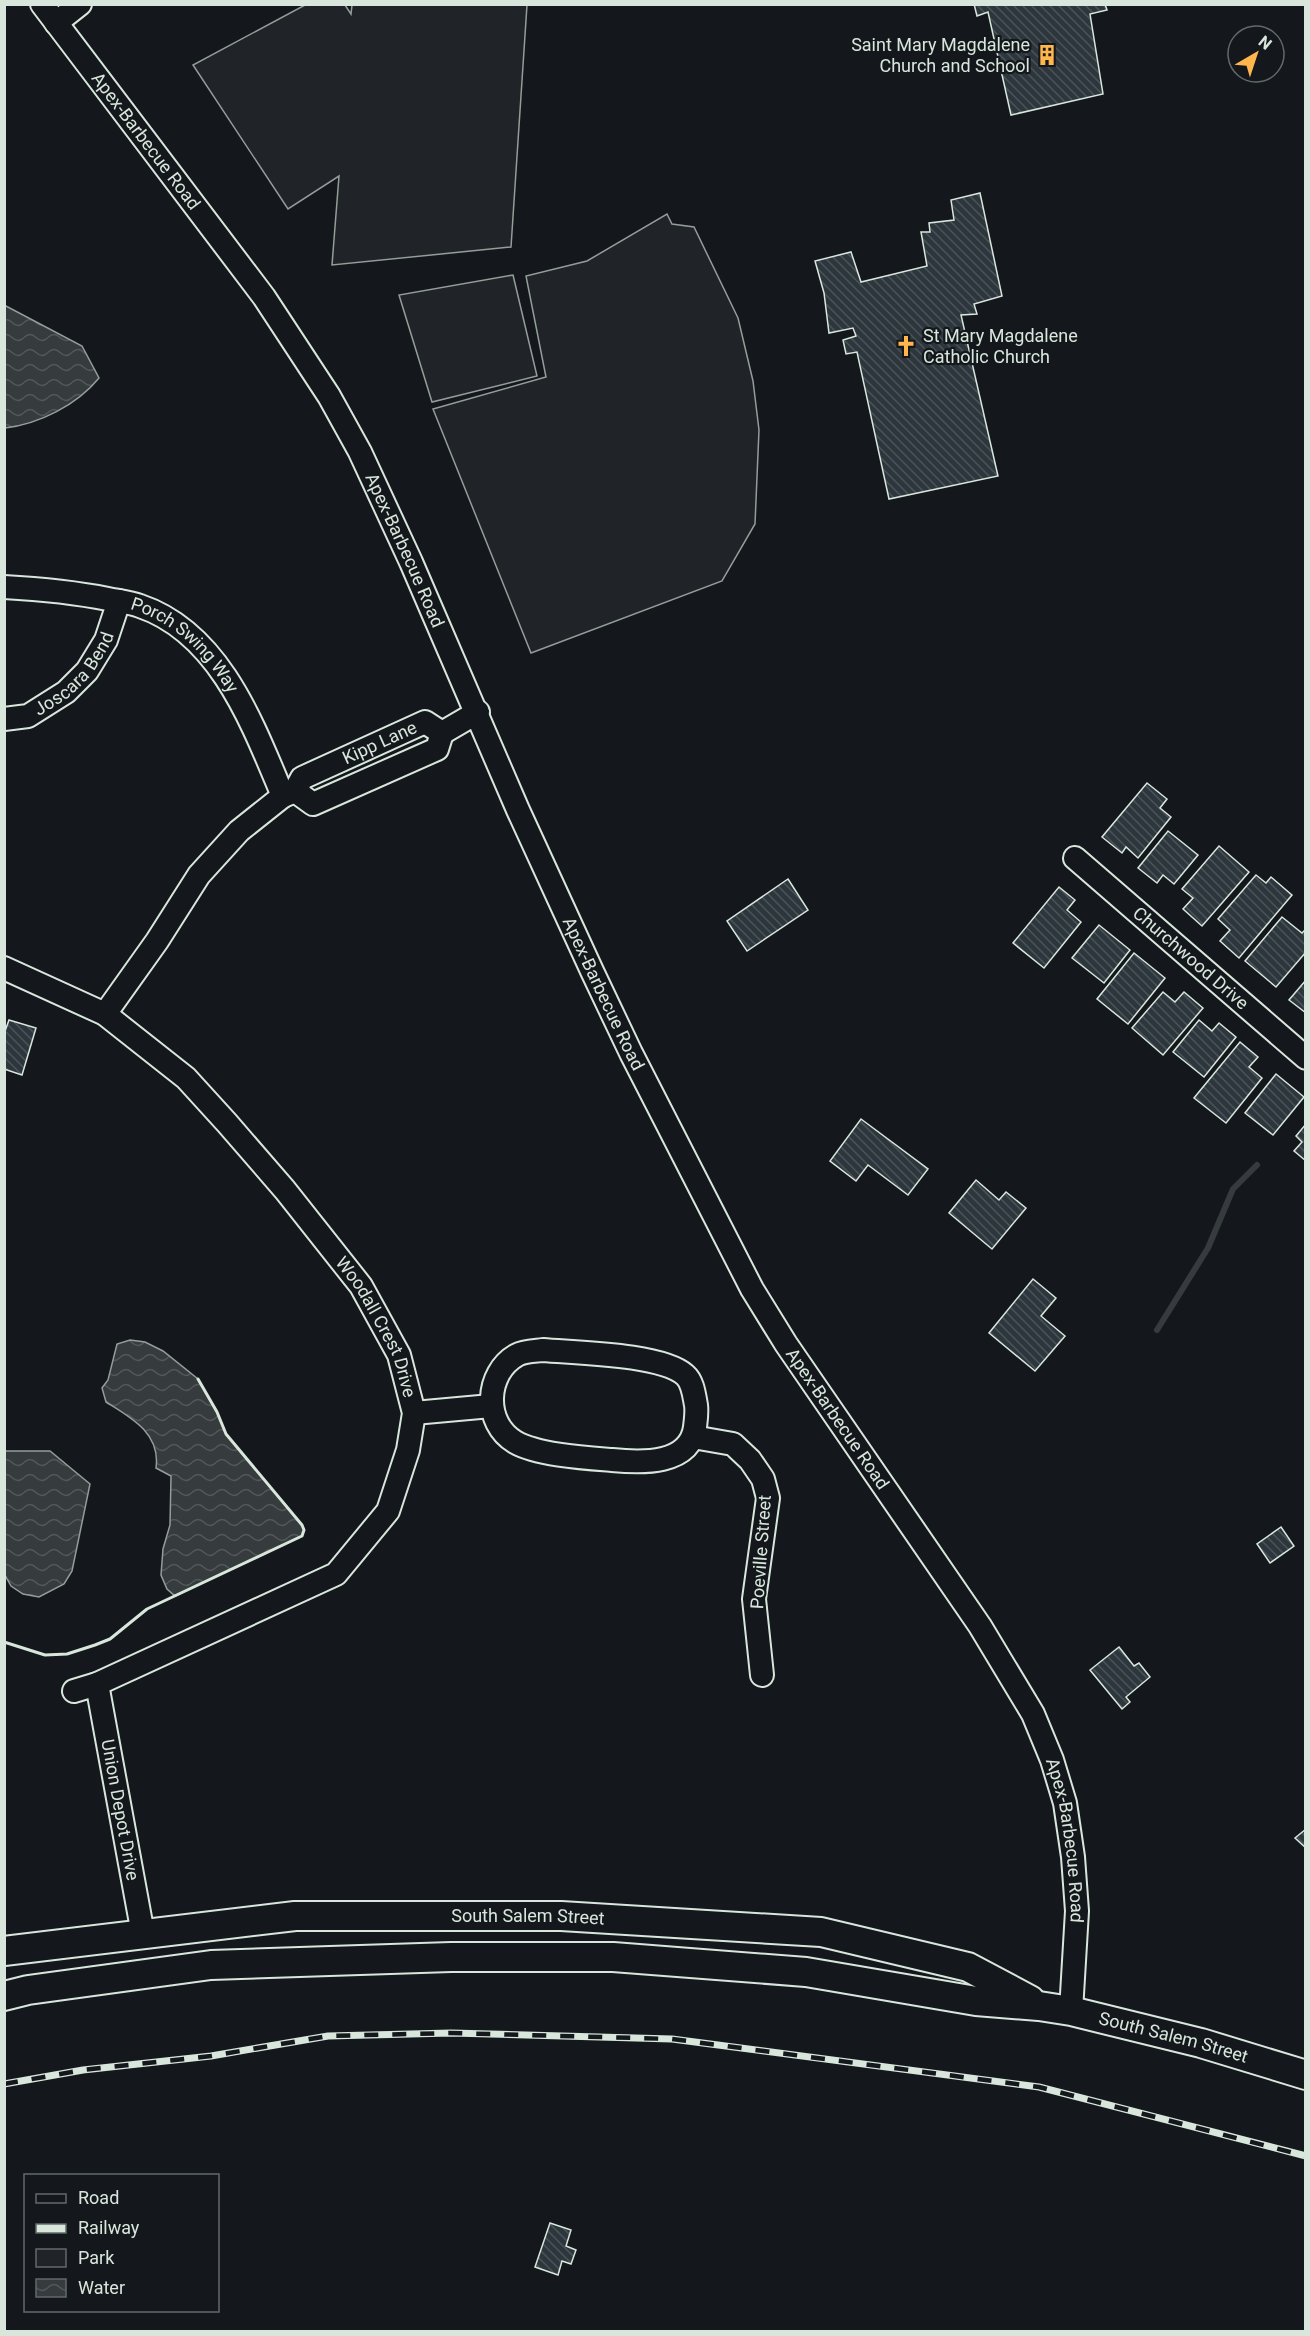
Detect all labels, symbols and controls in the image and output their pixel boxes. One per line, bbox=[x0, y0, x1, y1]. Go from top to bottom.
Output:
north arrow bbox=[1226, 24, 1286, 84]
text: N bbox=[1255, 32, 1275, 54]
place label: Saint Mary Magdalene Church and School bbox=[851, 34, 1030, 76]
building icon: Saint Mary Magdalene Church and School bbox=[1035, 43, 1059, 67]
street label: Apex-Barbecue Road bbox=[88, 68, 205, 214]
place label: St Mary Magdalene Catholic Church bbox=[923, 325, 1078, 367]
church icon: St Mary Magdalene Catholic Church bbox=[894, 334, 918, 358]
street label: Apex-Barbecue Road bbox=[361, 470, 449, 630]
street label: Porch Swing Way bbox=[129, 593, 244, 696]
street label: Joscara Bend bbox=[30, 629, 118, 720]
street label: Kipp Lane bbox=[339, 716, 420, 768]
street label: Churchwood Drive bbox=[1129, 902, 1253, 1013]
street label: Apex-Barbecue Road bbox=[559, 914, 649, 1074]
street label: Woodall Crest Drive bbox=[332, 1252, 421, 1400]
street label: Apex-Barbecue Road bbox=[782, 1344, 894, 1493]
street label: Poeville Street bbox=[746, 1494, 775, 1610]
street label: Union Depot Drive bbox=[97, 1737, 144, 1882]
street label: Apex-Barbecue Road bbox=[1042, 1755, 1088, 1923]
street label: South Salem Street bbox=[451, 1905, 605, 1929]
street label: South Salem Street bbox=[1097, 2007, 1251, 2067]
legend bbox=[24, 2174, 219, 2312]
text: Road bbox=[78, 2187, 119, 2208]
text: Railway bbox=[78, 2217, 140, 2238]
text: Park bbox=[78, 2247, 115, 2268]
text: Water bbox=[78, 2277, 125, 2298]

